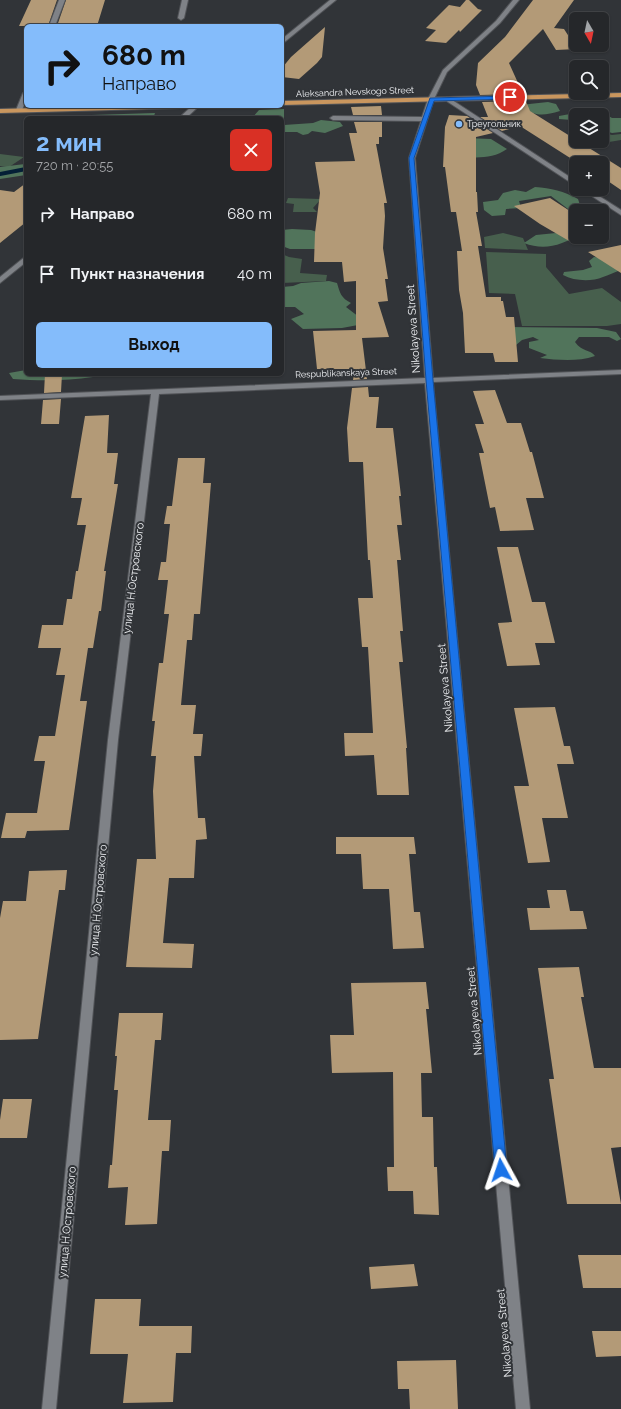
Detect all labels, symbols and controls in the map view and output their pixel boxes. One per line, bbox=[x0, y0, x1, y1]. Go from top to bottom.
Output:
north arrow bbox=[569, 12, 609, 52]
map controls bbox=[569, 12, 609, 244]
text: 680 m bbox=[102, 39, 186, 72]
icon: right bbox=[36, 40, 88, 92]
button: search bbox=[569, 60, 609, 100]
text: Направо bbox=[102, 73, 176, 94]
pin bbox=[493, 80, 527, 114]
street label: Aleksandra Nevskogo Street bbox=[296, 85, 414, 99]
icon: arrive bbox=[499, 86, 521, 108]
button: layers bbox=[569, 108, 609, 148]
marker: Треугольник bbox=[454, 119, 464, 129]
place label: Треугольник bbox=[467, 119, 521, 129]
text: 2 мин bbox=[36, 128, 102, 157]
button: close bbox=[230, 129, 272, 171]
button: + bbox=[569, 156, 609, 196]
text: 720 m · 20:55 bbox=[36, 158, 113, 173]
icon: right bbox=[36, 203, 58, 225]
button: − bbox=[569, 204, 609, 244]
text: Направо bbox=[70, 205, 134, 223]
text: 680 m bbox=[227, 205, 272, 223]
icon: arrive bbox=[36, 263, 58, 285]
text: Пункт назначения bbox=[70, 265, 204, 283]
text: 40 m bbox=[237, 265, 272, 283]
street label: Nikolayeva Street bbox=[404, 284, 423, 374]
button: Выход bbox=[36, 322, 272, 368]
street label: Respublikanskaya Street bbox=[295, 366, 397, 380]
street label: улица Н.Островского bbox=[120, 521, 147, 634]
street label: Nikolayeva Street bbox=[435, 643, 456, 733]
street label: улица Н.Островского bbox=[87, 843, 110, 956]
street label: Nikolayeva Street bbox=[464, 966, 485, 1056]
position arrow bbox=[480, 1149, 522, 1191]
street label: улица Н.Островского bbox=[56, 1165, 79, 1278]
street label: Nikolayeva Street bbox=[494, 1288, 515, 1378]

